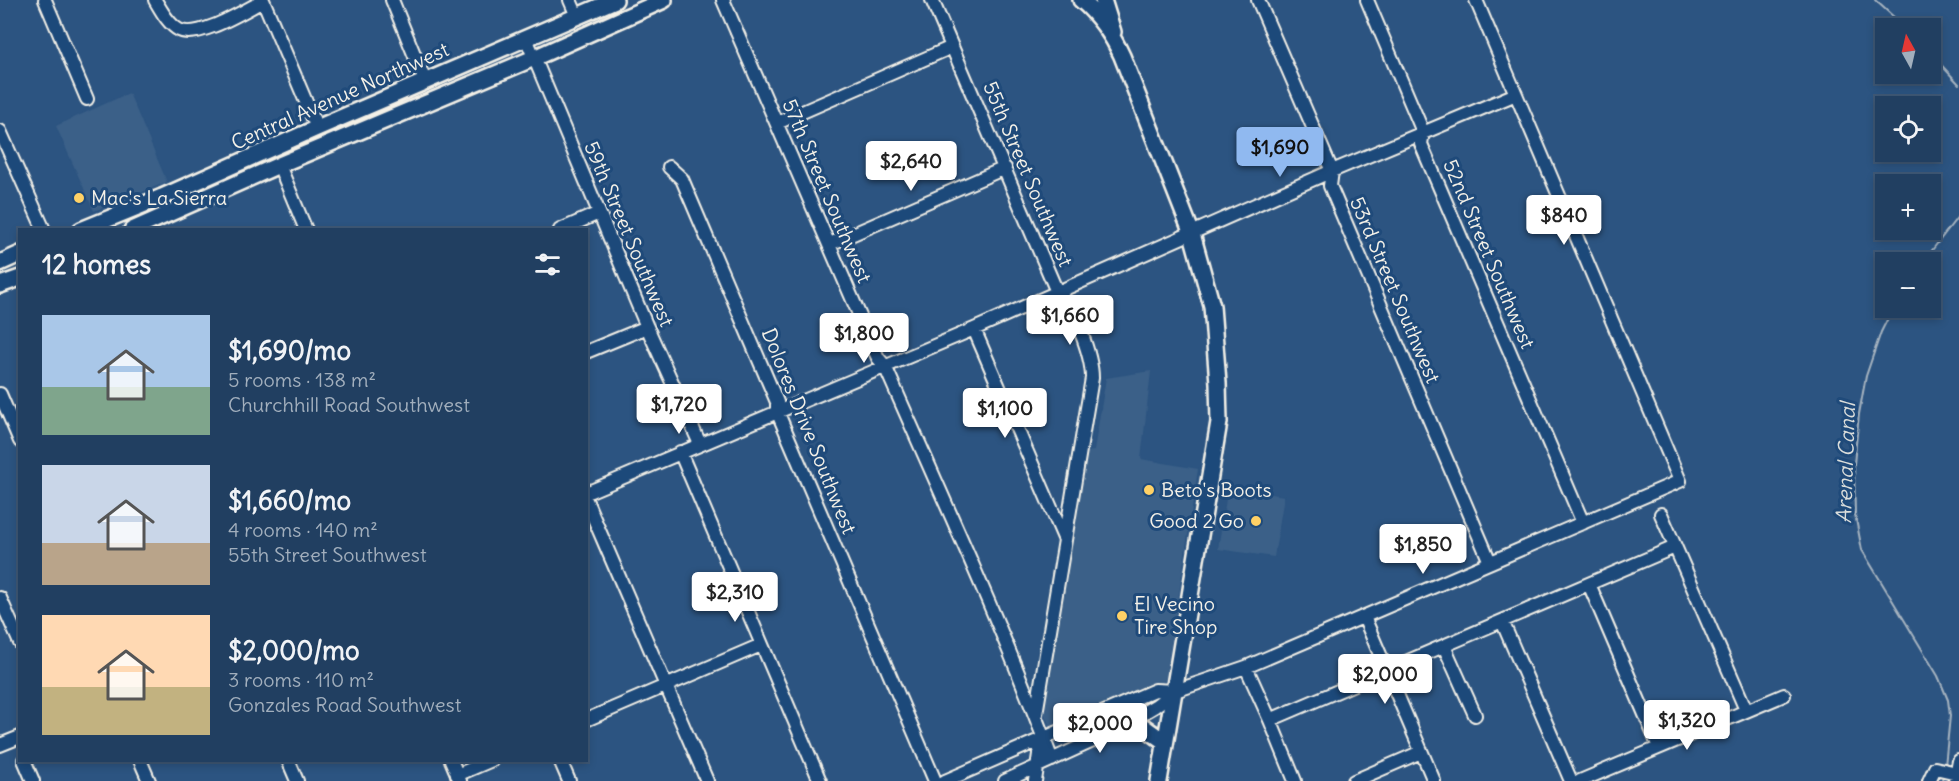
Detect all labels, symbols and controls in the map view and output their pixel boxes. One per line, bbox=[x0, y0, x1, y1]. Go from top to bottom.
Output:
north arrow bbox=[1875, 18, 1941, 84]
map controls bbox=[1875, 18, 1941, 318]
street label: Central Avenue Northwest bbox=[227, 36, 453, 155]
street label: 55th Street Southwest bbox=[978, 77, 1079, 270]
street label: 57th Street Southwest bbox=[777, 95, 878, 287]
button: locate bbox=[1875, 96, 1941, 162]
pin: $1,690 bbox=[1231, 127, 1329, 178]
text: $1,690 bbox=[1250, 134, 1310, 159]
street label: 59th Street Southwest bbox=[579, 137, 680, 330]
pin: $2,640 bbox=[862, 141, 960, 192]
text: $2,640 bbox=[880, 148, 942, 173]
street label: 52nd Street Southwest bbox=[1438, 155, 1541, 352]
button: + bbox=[1875, 174, 1941, 240]
place label: Mac's La Sierra bbox=[91, 185, 227, 210]
marker: Mac's La Sierra bbox=[72, 191, 86, 205]
street label: 53rd Street Southwest bbox=[1345, 193, 1446, 387]
pin: $840 bbox=[1528, 195, 1600, 246]
text: $840 bbox=[1540, 202, 1588, 227]
text: 12 homes bbox=[42, 248, 151, 281]
icon: filters bbox=[531, 248, 564, 281]
button: − bbox=[1875, 252, 1941, 318]
pin: $1,660 bbox=[1021, 295, 1119, 346]
text: $1,660 bbox=[1040, 302, 1100, 327]
pin: $1,800 bbox=[815, 313, 913, 364]
text: $1,800 bbox=[834, 320, 894, 345]
street label: Dolores Drive Southwest bbox=[757, 324, 862, 538]
text: $1,690/mo bbox=[228, 334, 351, 367]
icon: home bbox=[90, 339, 162, 411]
text: 5 rooms · 138 m² bbox=[228, 367, 376, 392]
pin: $1,720 bbox=[630, 384, 728, 435]
pin: $1,100 bbox=[956, 388, 1054, 439]
text: $1,720 bbox=[651, 391, 707, 416]
text: Churchhill Road Southwest bbox=[228, 392, 470, 417]
text: $1,100 bbox=[977, 395, 1033, 420]
water label: Arenal Canal bbox=[1830, 399, 1861, 524]
place label: Beto's Boots bbox=[1161, 477, 1272, 502]
marker: Beto's Boots bbox=[1142, 483, 1156, 497]
text: $1,660/mo bbox=[228, 484, 351, 517]
icon: home bbox=[90, 489, 162, 561]
place label: Good 2 Go bbox=[1149, 508, 1244, 533]
marker: Good 2 Go bbox=[1249, 514, 1263, 528]
text: 4 rooms · 140 m² bbox=[228, 517, 378, 542]
pin: $1,850 bbox=[1374, 524, 1472, 575]
text: $1,850 bbox=[1393, 531, 1453, 556]
text: 55th Street Southwest bbox=[228, 542, 427, 567]
pin: $2,310 bbox=[686, 572, 784, 623]
text: $2,310 bbox=[706, 579, 764, 604]
place label: El Vecino Tire Shop bbox=[1134, 591, 1217, 639]
marker: El Vecino Tire Shop bbox=[1115, 609, 1129, 623]
text: $2,000/mo bbox=[228, 634, 360, 667]
icon: home bbox=[90, 639, 162, 711]
pin: $2,000 bbox=[1336, 654, 1434, 705]
text: $2,000 bbox=[1352, 661, 1418, 686]
text: 3 rooms · 110 m² bbox=[228, 667, 374, 692]
text: Gonzales Road Southwest bbox=[228, 692, 461, 717]
pin: $1,320 bbox=[1638, 700, 1736, 751]
pin: $2,000 bbox=[1051, 703, 1149, 754]
text: $1,320 bbox=[1658, 707, 1716, 732]
text: $2,000 bbox=[1067, 710, 1133, 735]

